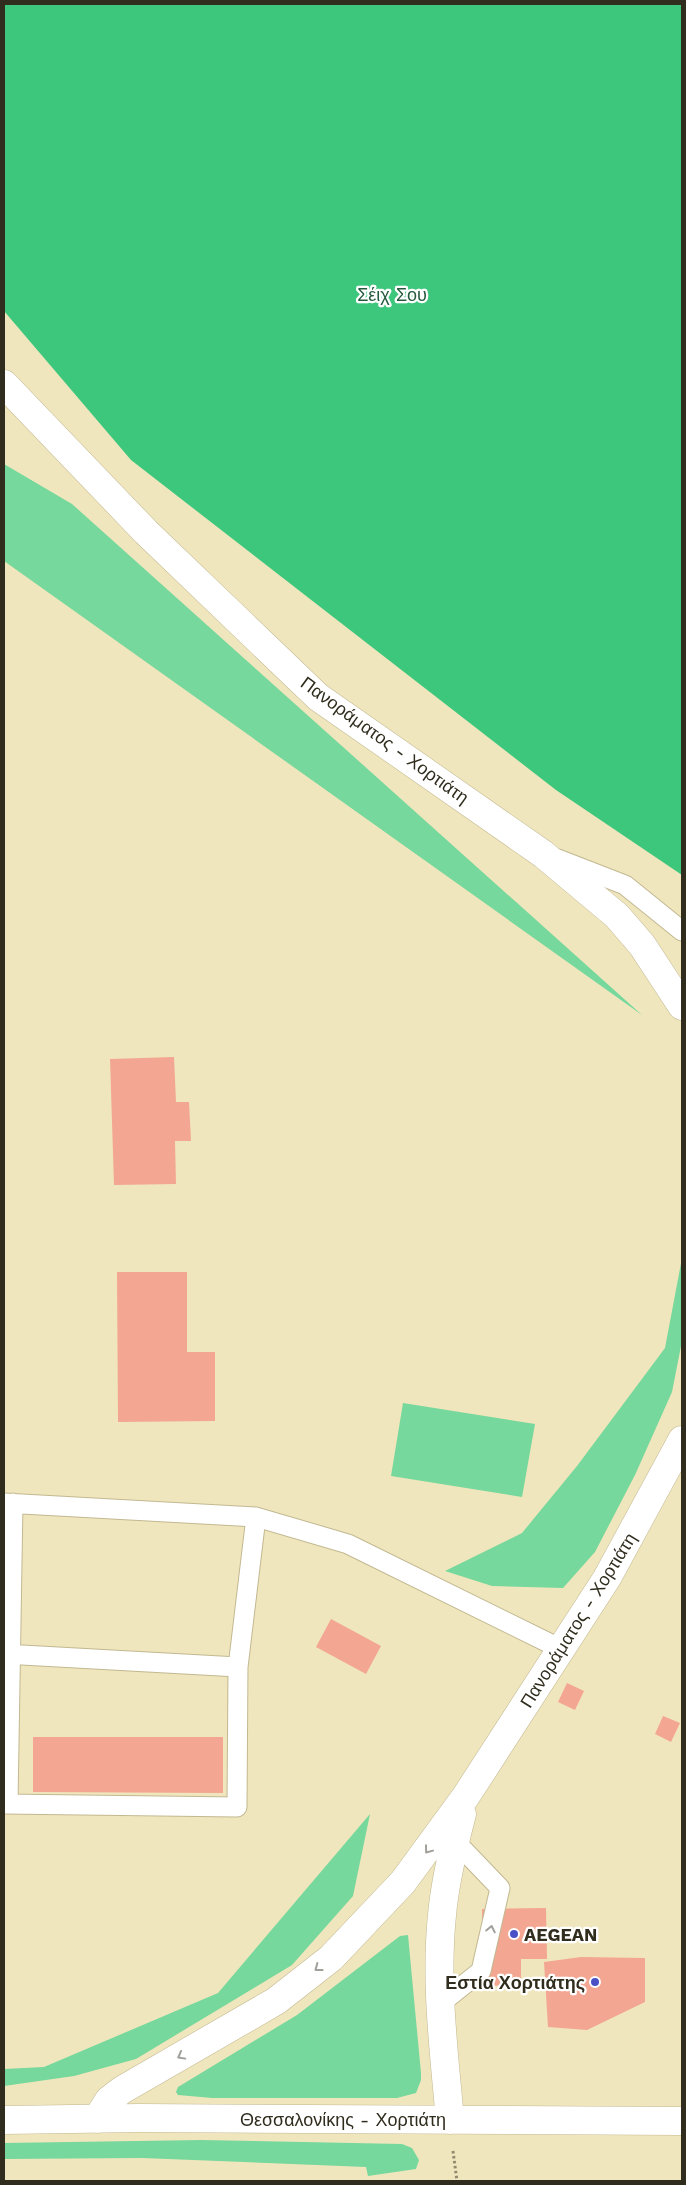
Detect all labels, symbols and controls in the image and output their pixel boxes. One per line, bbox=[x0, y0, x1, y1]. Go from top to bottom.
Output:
park label: Σέιχ Σου bbox=[357, 284, 427, 305]
street label: Πανοράματος - Χορτιάτη bbox=[297, 672, 473, 808]
street label: Πανοράματος - Χορτιάτη bbox=[515, 1529, 641, 1711]
one-way arrow bbox=[425, 1844, 434, 1854]
place label: AEGEAN bbox=[524, 1924, 597, 1945]
one-way arrow bbox=[485, 1925, 496, 1934]
marker: AEGEAN bbox=[508, 1928, 520, 1940]
one-way arrow bbox=[315, 1963, 324, 1971]
place label: Εστία Χορτιάτης bbox=[445, 1972, 585, 1993]
marker: Εστία Χορτιάτης bbox=[589, 1976, 601, 1988]
one-way arrow bbox=[178, 2050, 187, 2060]
street label: Θεσσαλονίκης - Χορτιάτη bbox=[240, 2109, 446, 2130]

